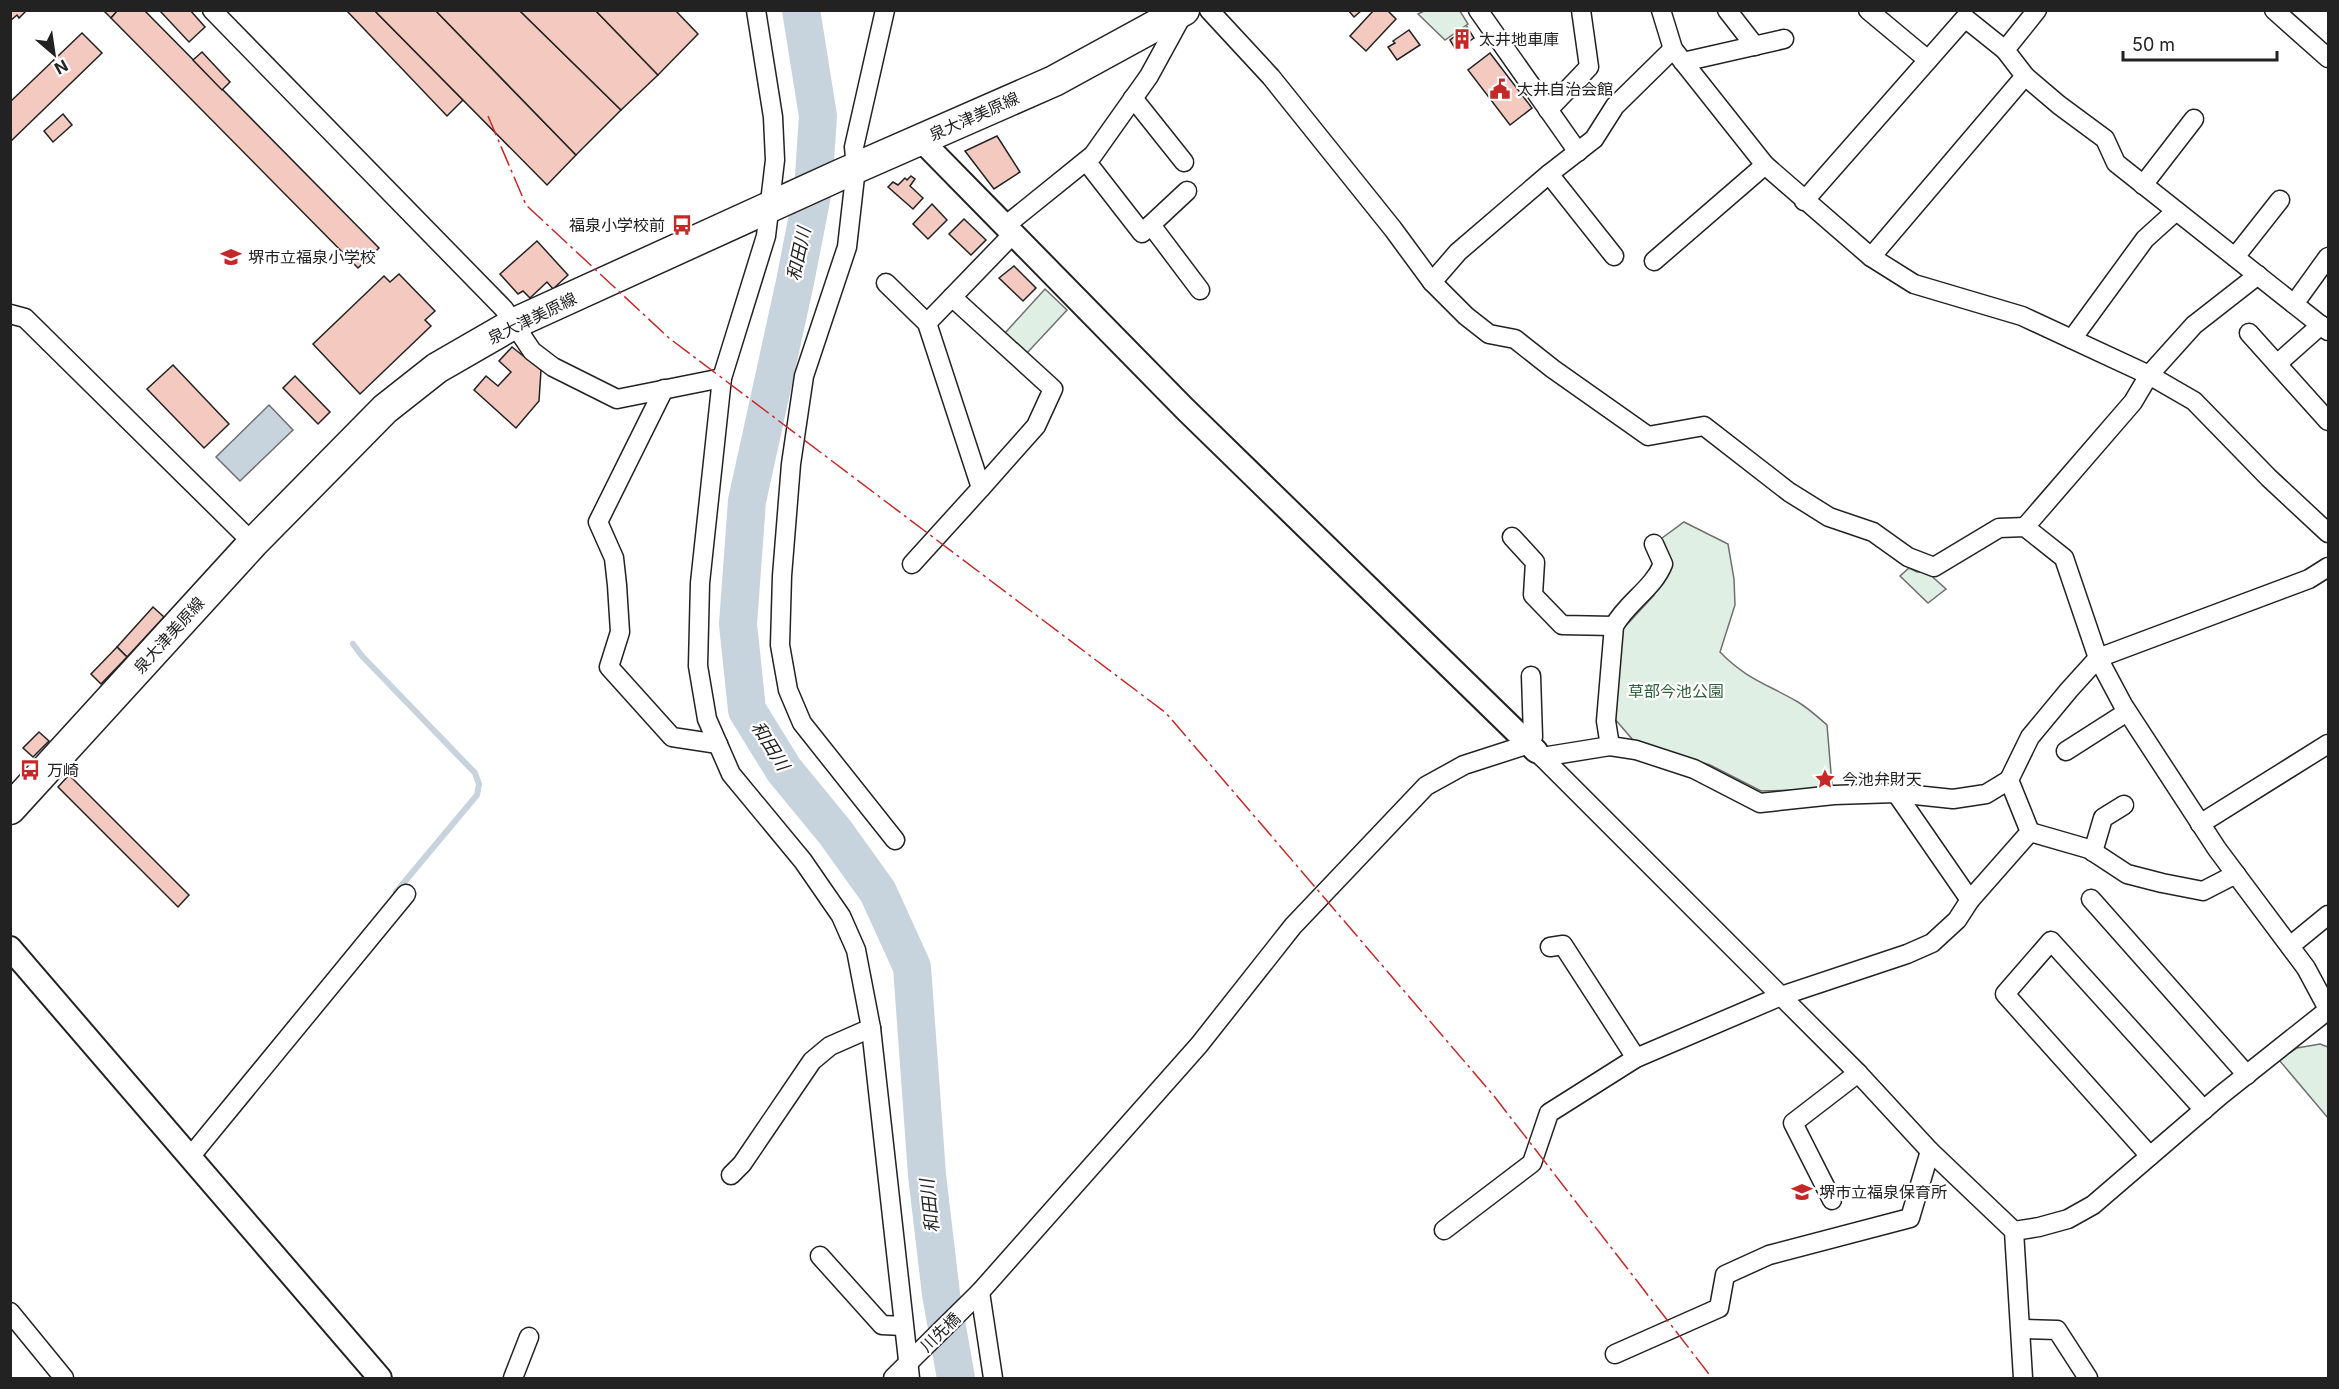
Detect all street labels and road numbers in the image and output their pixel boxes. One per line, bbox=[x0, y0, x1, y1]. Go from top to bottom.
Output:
street label: 泉大津美原線 bbox=[926, 87, 1022, 145]
street label: 泉大津美原線 bbox=[484, 288, 580, 348]
street label: 泉大津美原線 bbox=[129, 593, 209, 677]
street label: 川先橋 bbox=[916, 1308, 964, 1356]

